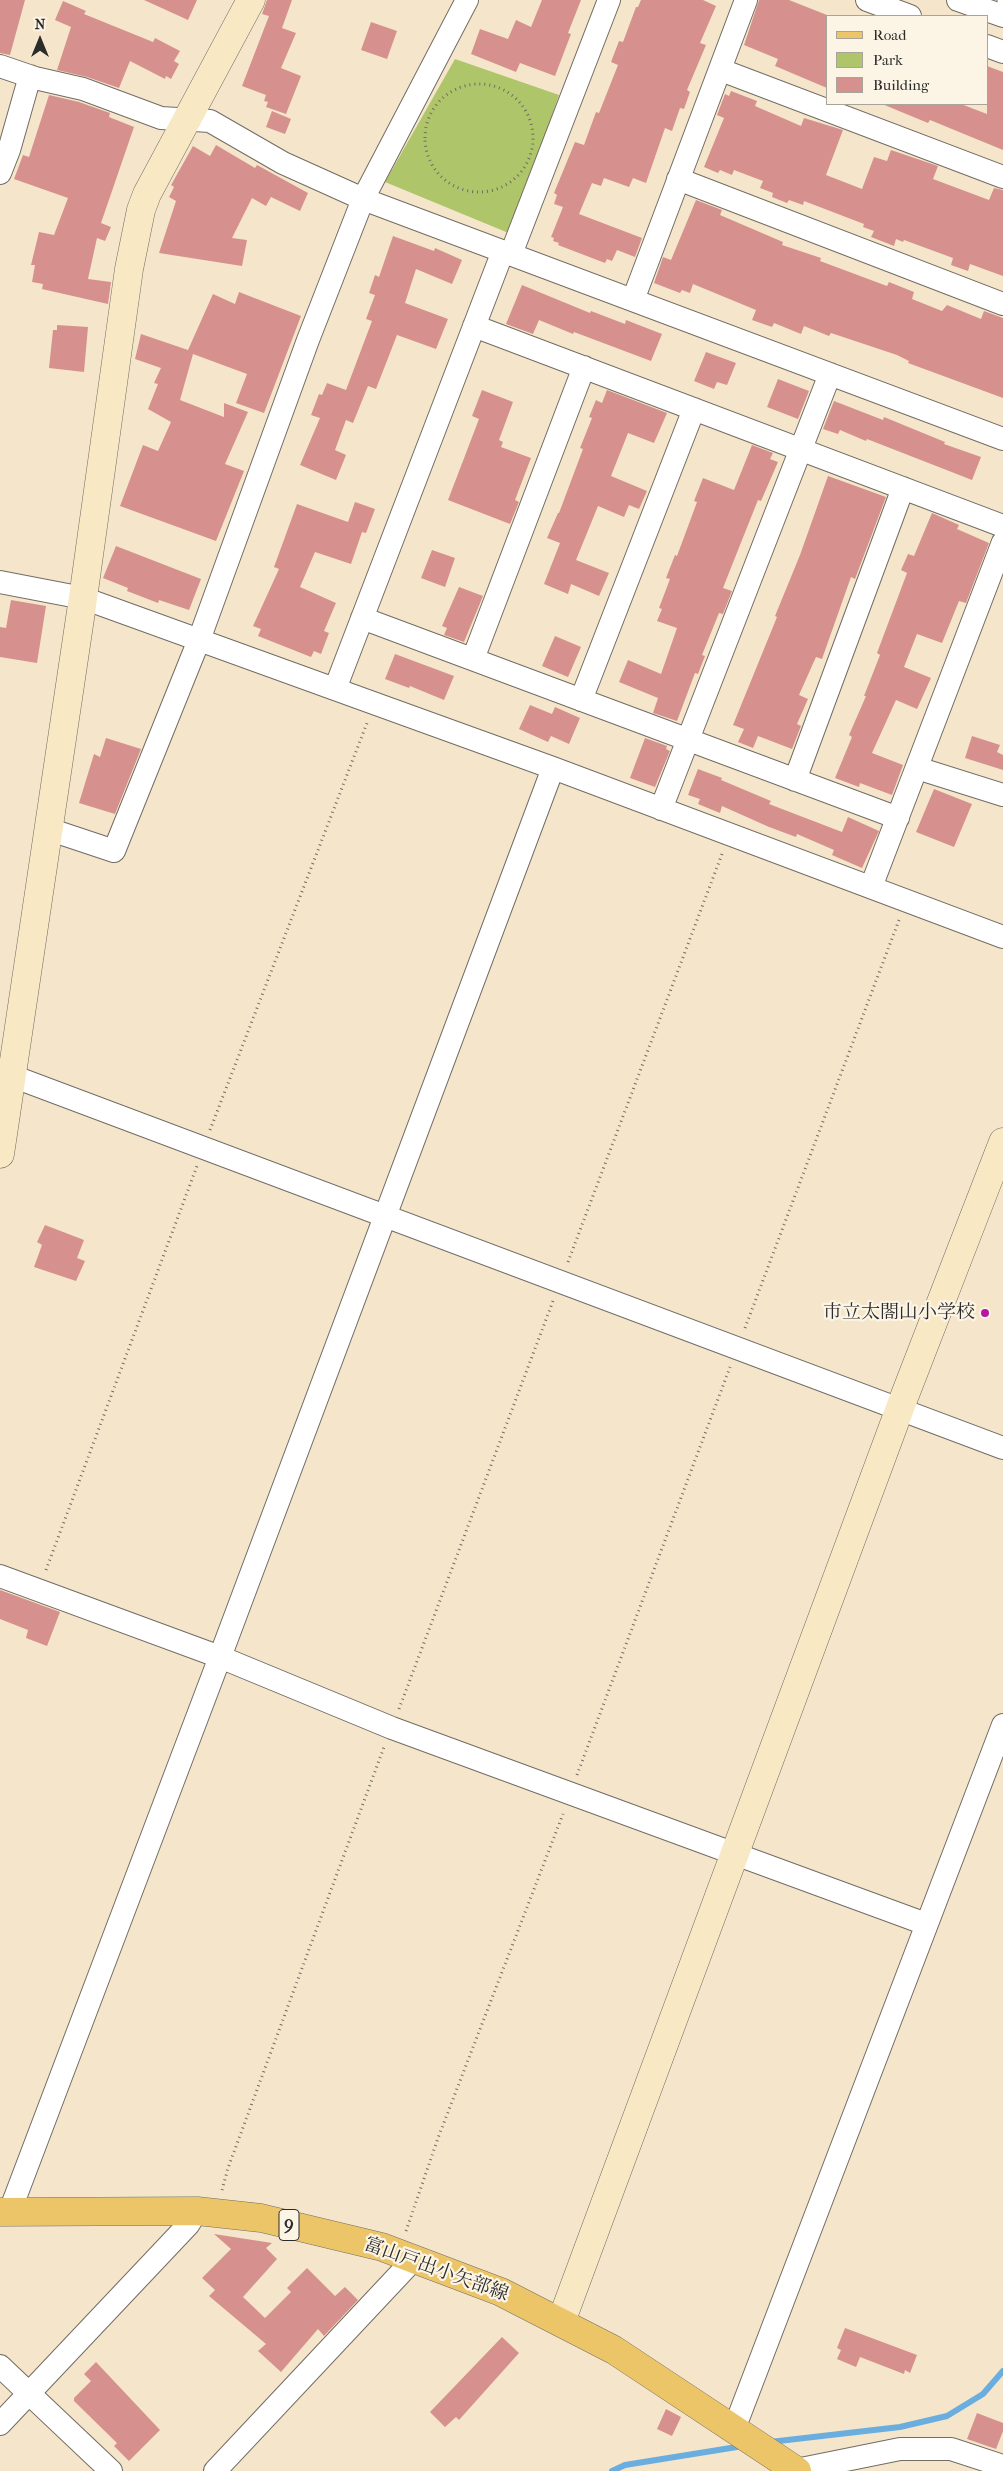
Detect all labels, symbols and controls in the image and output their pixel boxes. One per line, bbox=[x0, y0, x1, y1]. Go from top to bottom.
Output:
north arrow bbox=[15, 15, 65, 65]
legend bbox=[826, 15, 988, 105]
text: N bbox=[35, 16, 45, 33]
text: Road bbox=[873, 26, 906, 44]
text: Park bbox=[873, 51, 903, 69]
text: Building bbox=[873, 76, 929, 94]
place label: 市立太閤山小学校 bbox=[823, 1302, 975, 1324]
marker: 市立太閤山小学校 bbox=[979, 1307, 991, 1319]
road number: 9 bbox=[279, 2210, 299, 2240]
street label: 富山戸出小矢部線 bbox=[361, 2233, 511, 2307]

